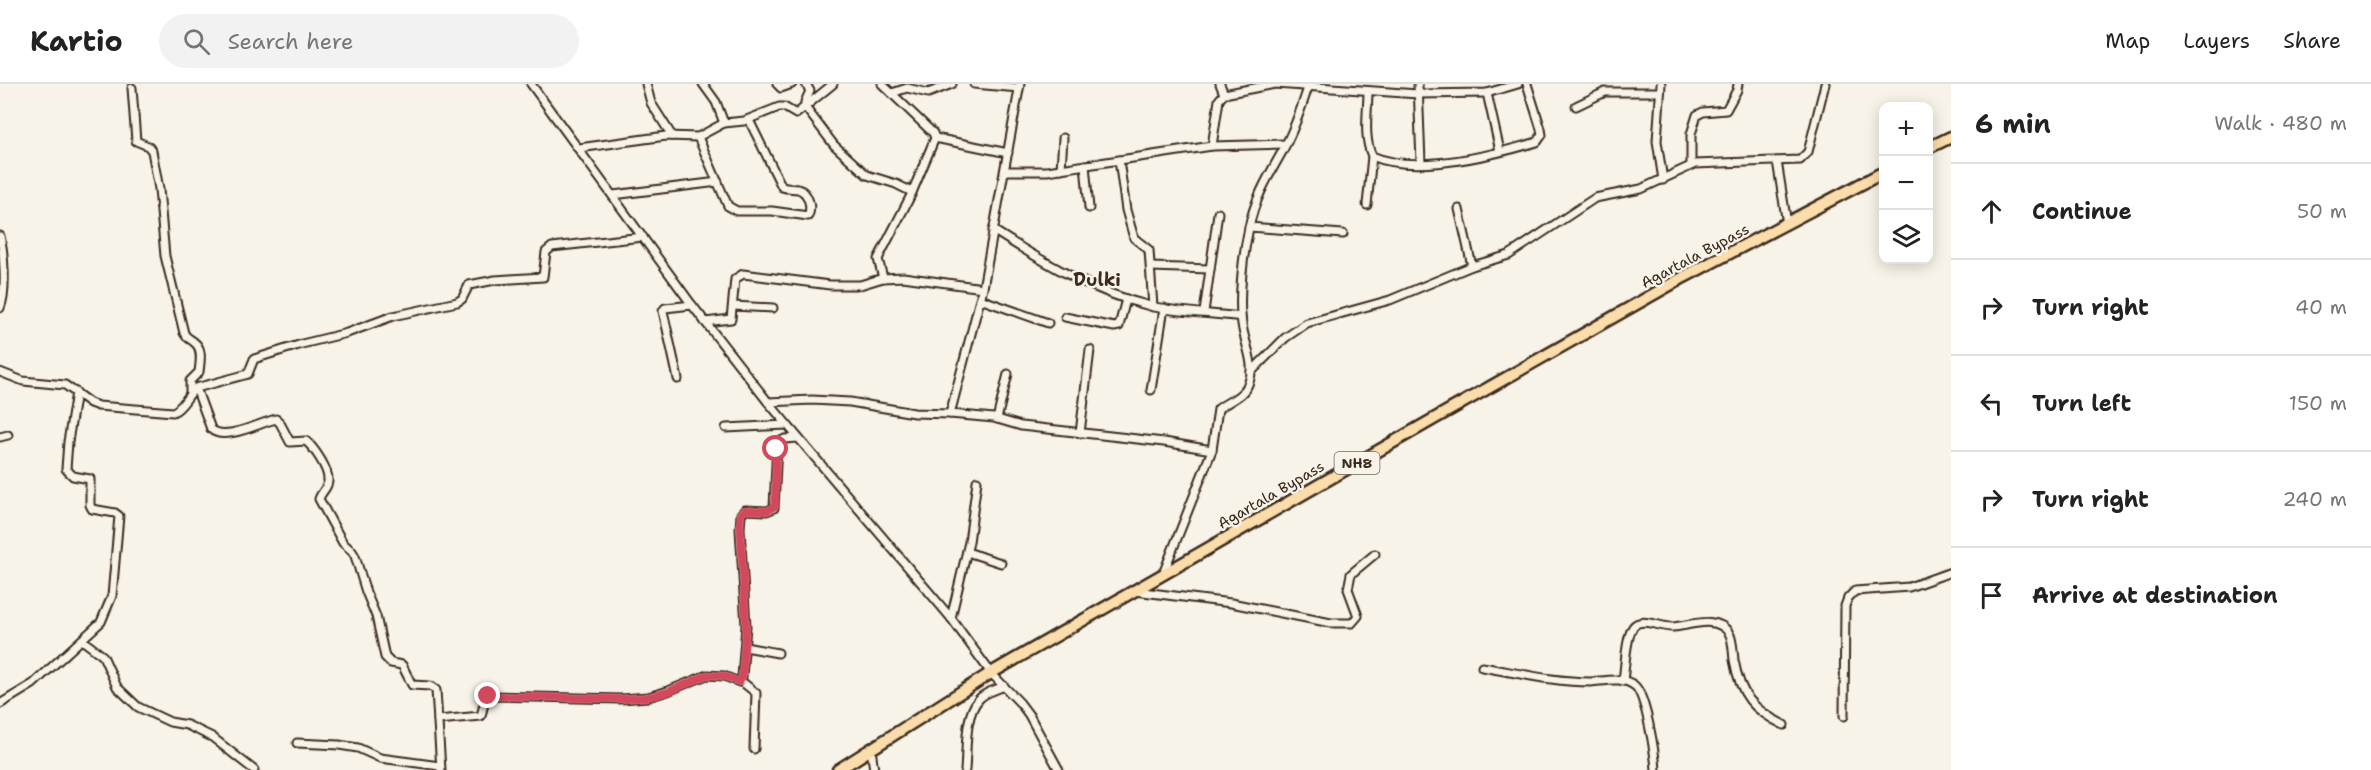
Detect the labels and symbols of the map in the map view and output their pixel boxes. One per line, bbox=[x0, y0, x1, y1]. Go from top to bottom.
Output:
street label: Agartala Bypass bbox=[1637, 219, 1753, 293]
district label: Dulki bbox=[1073, 268, 1121, 292]
route start bbox=[762, 435, 788, 461]
road number: NH8 bbox=[1334, 452, 1380, 474]
street label: Agartala Bypass bbox=[1214, 456, 1328, 534]
route end bbox=[474, 682, 500, 708]

